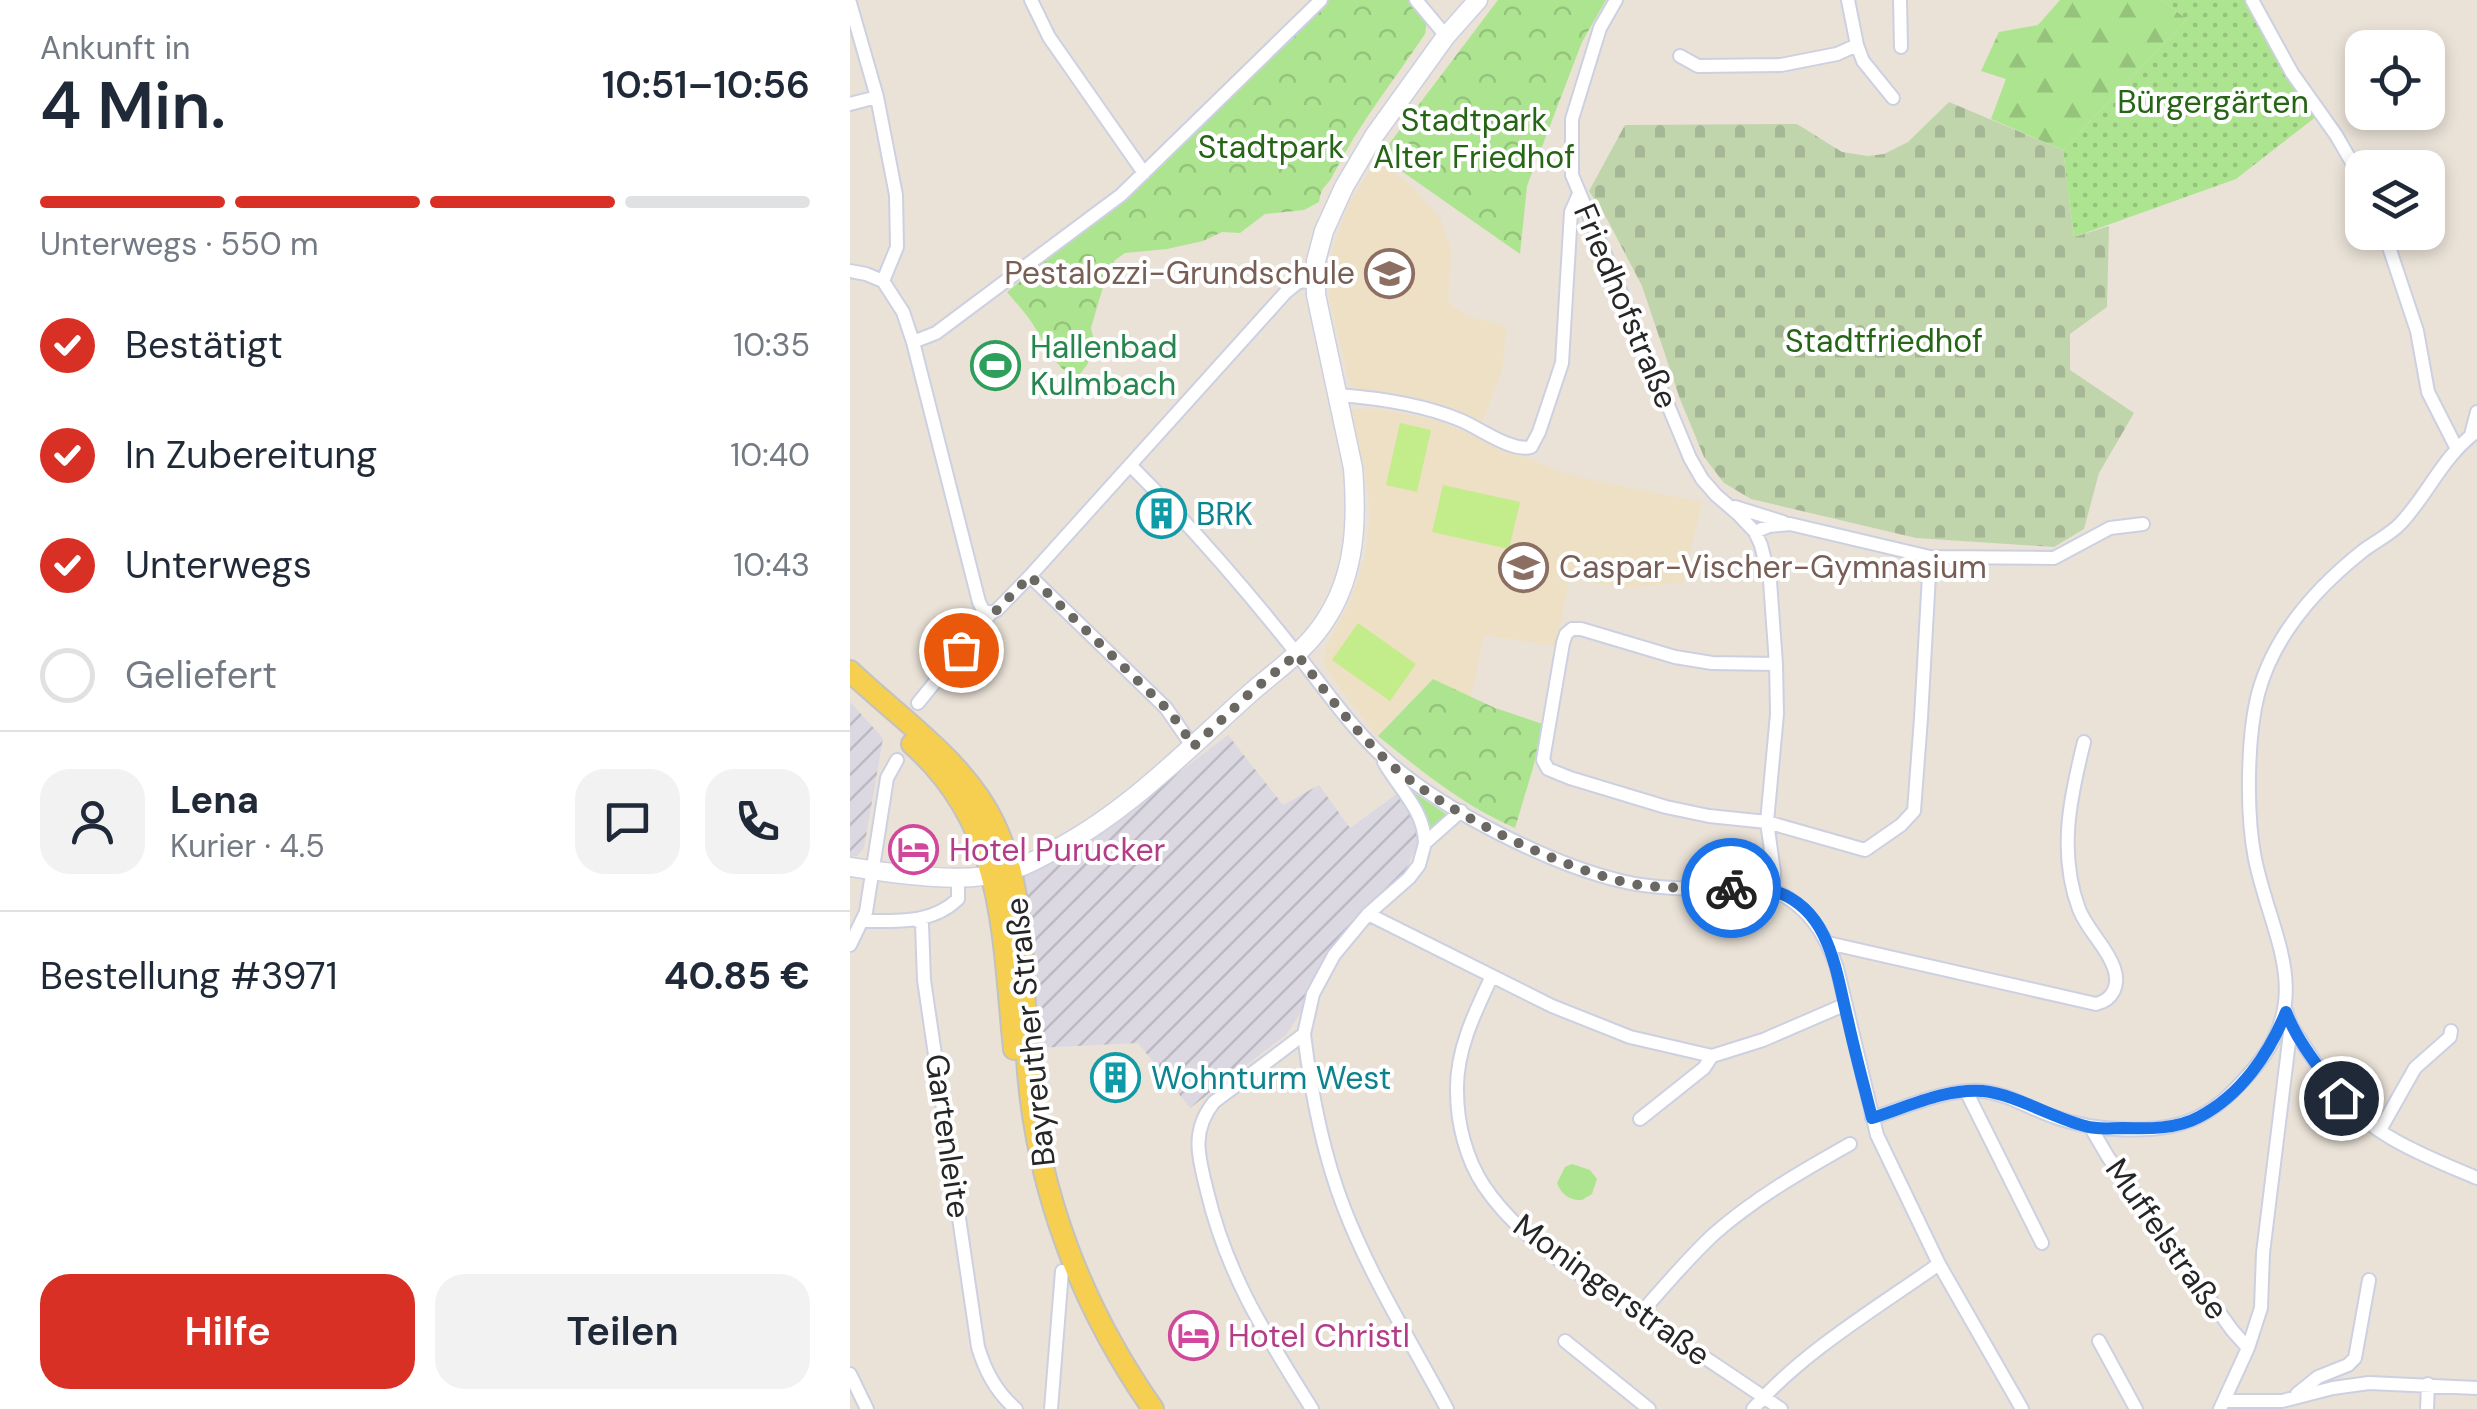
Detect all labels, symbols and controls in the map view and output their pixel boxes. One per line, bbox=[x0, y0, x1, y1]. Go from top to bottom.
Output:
text: Ankunft in bbox=[40, 27, 190, 69]
map controls bbox=[2345, 30, 2445, 250]
button: locate bbox=[2345, 30, 2445, 130]
text: 10:51–10:56 bbox=[602, 60, 810, 110]
text: 4 Min. bbox=[40, 64, 226, 148]
park label: Bürgergärten bbox=[2117, 81, 2309, 123]
park label: Stadtpark Alter Friedhof bbox=[1373, 99, 1575, 178]
park label: Stadtpark bbox=[1198, 126, 1344, 168]
button: layers bbox=[2345, 150, 2445, 250]
street label: Friedhofstraße bbox=[1564, 197, 1688, 415]
text: Unterwegs · 550 m bbox=[40, 223, 319, 265]
school or university icon: Pestalozzi-Grundschule bbox=[1364, 247, 1416, 299]
place label: Pestalozzi-Grundschule bbox=[1004, 252, 1355, 294]
icon: check bbox=[40, 318, 95, 373]
text: Bestätigt bbox=[125, 320, 283, 370]
park label: Stadtfriedhof bbox=[1785, 320, 1983, 362]
text: 10:35 bbox=[733, 324, 810, 366]
place label: Hallenbad Kulmbach bbox=[1030, 326, 1178, 405]
sports icon: Hallenbad Kulmbach bbox=[969, 339, 1021, 391]
icon: check bbox=[40, 428, 95, 483]
text: In Zubereitung bbox=[125, 430, 377, 480]
text: 10:40 bbox=[730, 434, 810, 476]
building icon: BRK bbox=[1135, 488, 1187, 540]
place label: BRK bbox=[1196, 493, 1253, 535]
icon: check bbox=[40, 538, 95, 593]
text: Unterwegs bbox=[125, 540, 312, 590]
school or university icon: Caspar-Vischer-Gymnasium bbox=[1498, 541, 1550, 593]
text: 10:43 bbox=[733, 544, 810, 586]
place label: Caspar-Vischer-Gymnasium bbox=[1559, 546, 1987, 588]
pin bbox=[919, 608, 1004, 693]
icon: bag bbox=[934, 623, 989, 678]
text: Geliefert bbox=[125, 650, 277, 700]
button: person bbox=[40, 769, 145, 874]
button: chat bbox=[575, 769, 680, 874]
button: phone bbox=[705, 769, 810, 874]
text: Lena bbox=[170, 775, 259, 825]
hotel icon: Hotel Purucker bbox=[888, 824, 940, 876]
text: Kurier · 4.5 bbox=[170, 825, 325, 867]
place label: Hotel Purucker bbox=[949, 829, 1166, 871]
courier bbox=[1681, 838, 1781, 938]
icon: bike bbox=[1704, 861, 1759, 916]
street label: Bayreuther Straße bbox=[995, 895, 1065, 1169]
text: Bestellung #3971 bbox=[40, 951, 338, 1001]
text: 40.85 € bbox=[664, 951, 810, 1001]
street label: Gartenleite bbox=[916, 1051, 980, 1221]
building icon: Wohnturm West bbox=[1090, 1052, 1142, 1104]
pin bbox=[2299, 1056, 2384, 1141]
place label: Wohnturm West bbox=[1151, 1057, 1391, 1099]
icon: home bbox=[2314, 1071, 2369, 1126]
street label: Muffelstraße bbox=[2096, 1150, 2238, 1328]
street label: Moningerstraße bbox=[1505, 1204, 1719, 1376]
button: Hilfe bbox=[40, 1274, 415, 1389]
button: Teilen bbox=[435, 1274, 810, 1389]
hotel icon: Hotel Christl bbox=[1167, 1310, 1219, 1362]
place label: Hotel Christl bbox=[1228, 1315, 1410, 1357]

